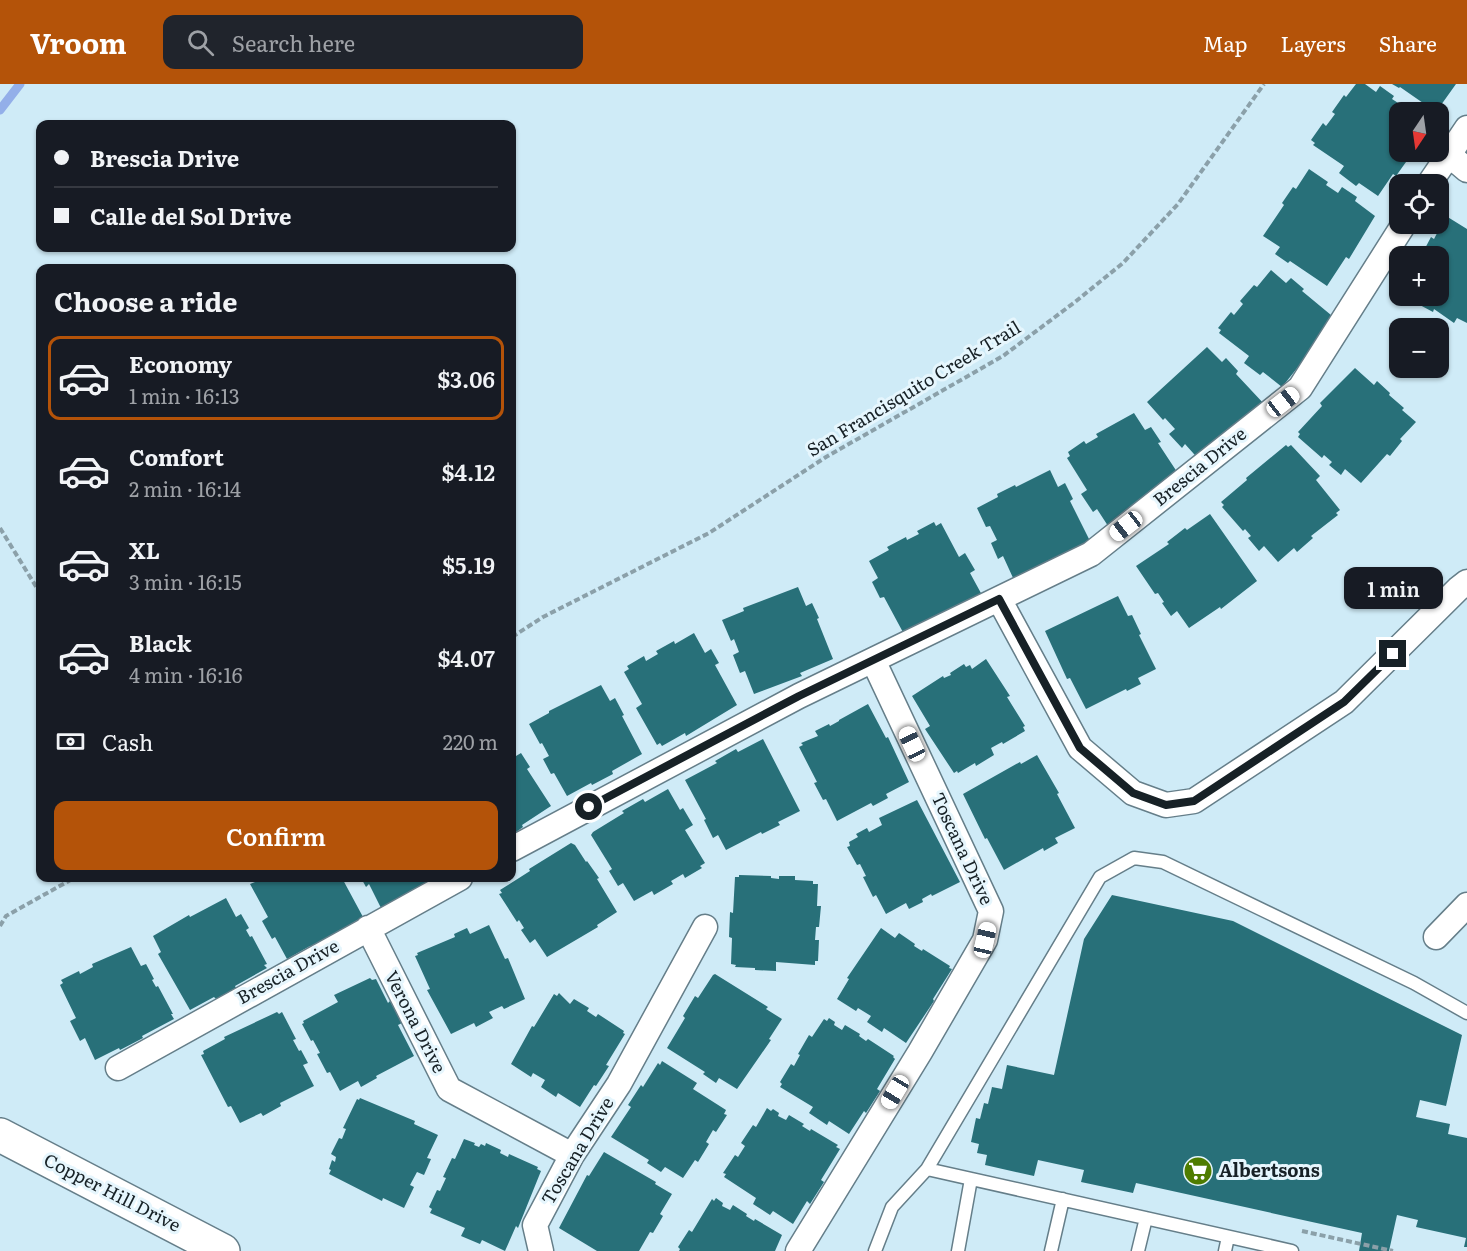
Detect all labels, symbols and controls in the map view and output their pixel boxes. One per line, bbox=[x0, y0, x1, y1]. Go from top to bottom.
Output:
search box bbox=[163, 15, 583, 69]
text: Vroom bbox=[30, 21, 127, 63]
icon: search bbox=[184, 26, 217, 59]
text: Search here bbox=[232, 26, 355, 59]
text: Map bbox=[1203, 27, 1248, 58]
text: Layers bbox=[1281, 27, 1346, 58]
text: Share bbox=[1379, 27, 1437, 58]
north arrow bbox=[1389, 102, 1449, 162]
map controls bbox=[1389, 102, 1449, 378]
text: Brescia Drive bbox=[90, 141, 239, 174]
button: locate bbox=[1389, 174, 1449, 234]
text: Calle del Sol Drive bbox=[90, 199, 291, 232]
button: + bbox=[1389, 246, 1449, 306]
text: Choose a ride bbox=[54, 280, 237, 320]
street label: San Francisquito Creek Trail bbox=[801, 313, 1025, 462]
button: − bbox=[1389, 318, 1449, 378]
text: Economy bbox=[129, 347, 232, 380]
icon: car bbox=[57, 351, 111, 405]
text: $3.06 bbox=[437, 362, 495, 395]
text: 1 min · 16:13 bbox=[129, 380, 240, 410]
car bbox=[1263, 384, 1303, 420]
street label: Brescia Drive bbox=[1147, 420, 1251, 512]
text: Comfort bbox=[129, 440, 224, 473]
icon: car bbox=[57, 444, 111, 498]
text: $4.12 bbox=[442, 455, 495, 488]
text: 2 min · 16:14 bbox=[129, 473, 241, 503]
car bbox=[1106, 508, 1146, 544]
text: XL bbox=[129, 533, 160, 566]
icon: car bbox=[57, 537, 111, 591]
text: $5.19 bbox=[442, 548, 495, 581]
text: 3 min · 16:15 bbox=[129, 566, 242, 596]
callout: 1 min bbox=[1344, 567, 1442, 609]
text: 1 min bbox=[1367, 573, 1420, 603]
text: Black bbox=[129, 626, 191, 659]
icon: car bbox=[57, 630, 111, 684]
route end bbox=[1379, 640, 1406, 667]
text: $4.07 bbox=[437, 641, 495, 674]
text: 4 min · 16:16 bbox=[129, 659, 242, 689]
car bbox=[896, 724, 928, 764]
icon: cash bbox=[54, 725, 87, 758]
text: Cash bbox=[102, 725, 153, 758]
text: 220 m bbox=[443, 726, 498, 756]
street label: Toscana Drive bbox=[925, 788, 1001, 909]
route start bbox=[575, 793, 602, 820]
button: Confirm bbox=[54, 801, 498, 870]
car bbox=[972, 920, 998, 960]
street label: Brescia Drive bbox=[231, 931, 343, 1010]
street label: Verona Drive bbox=[379, 965, 454, 1077]
car bbox=[878, 1072, 912, 1112]
street label: Toscana Drive bbox=[534, 1091, 620, 1209]
street label: Copper Hill Drive bbox=[40, 1146, 186, 1238]
supermarket icon: Albertsons bbox=[1182, 1155, 1214, 1187]
place label: Albertsons bbox=[1219, 1156, 1320, 1183]

